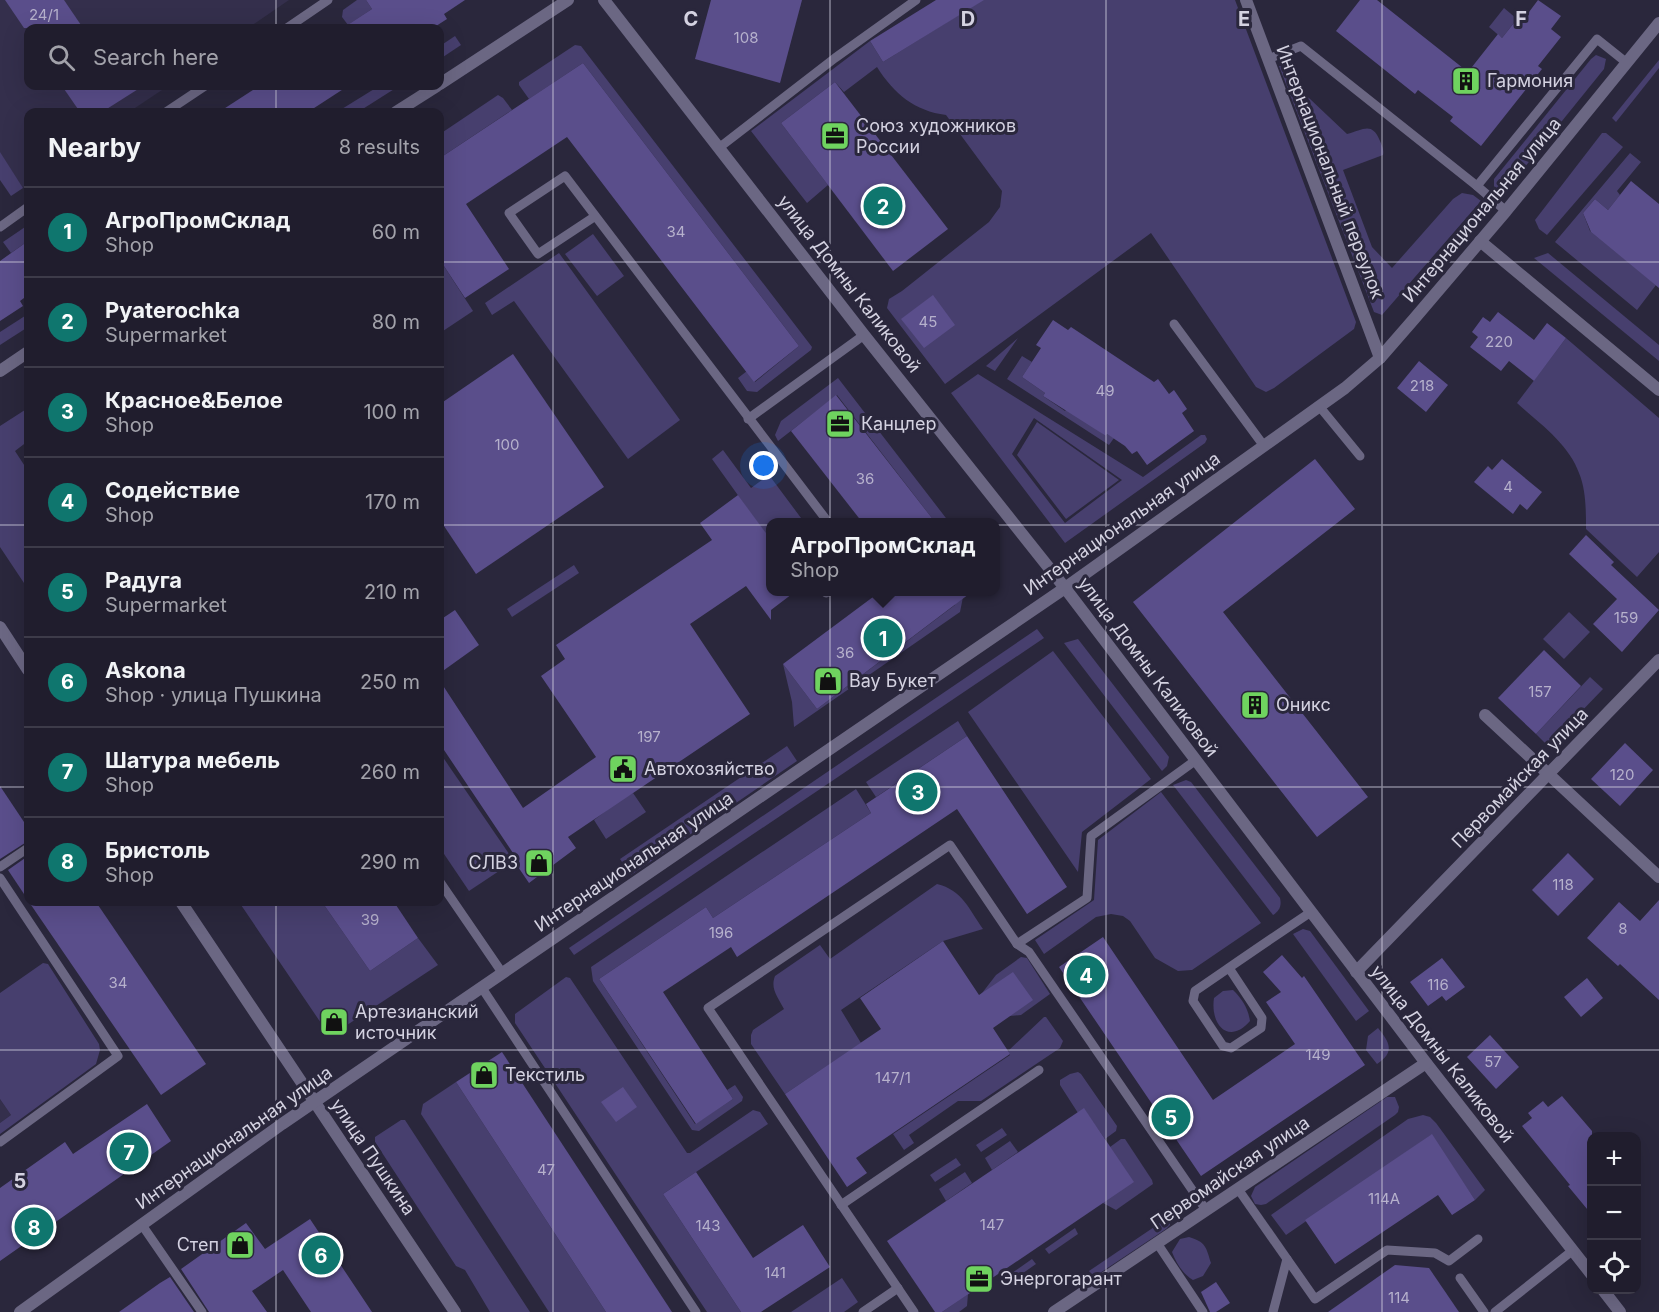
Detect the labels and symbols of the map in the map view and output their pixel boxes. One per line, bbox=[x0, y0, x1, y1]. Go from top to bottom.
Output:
house number: 24/1 bbox=[29, 5, 59, 24]
text: C bbox=[684, 7, 698, 31]
text: D bbox=[961, 7, 975, 31]
text: E bbox=[1238, 7, 1250, 31]
text: F bbox=[1515, 7, 1527, 31]
house number: 108 bbox=[734, 28, 758, 47]
street label: Интернациональный переулок bbox=[1272, 42, 1389, 302]
building icon: Гармония bbox=[1450, 65, 1482, 97]
place label: Гармония bbox=[1487, 70, 1573, 91]
street label: Интернациональная улица bbox=[1398, 113, 1565, 306]
place label: Союз художников России bbox=[856, 115, 1016, 157]
office icon: Союз художников России bbox=[819, 120, 851, 152]
pin: 2 bbox=[864, 184, 902, 228]
street label: улица Домны Каликовой bbox=[774, 191, 925, 377]
house number: 34 bbox=[667, 222, 685, 241]
house number: 45 bbox=[919, 312, 937, 331]
house number: 220 bbox=[1485, 332, 1513, 351]
house number: 218 bbox=[1410, 376, 1434, 395]
house number: 49 bbox=[1096, 381, 1115, 400]
office icon: Канцлер bbox=[824, 408, 856, 440]
place label: Канцлер bbox=[861, 413, 936, 434]
house number: 100 bbox=[494, 435, 520, 454]
street label: Интернациональная улица bbox=[1020, 448, 1224, 600]
your location bbox=[749, 451, 778, 480]
house number: 36 bbox=[856, 469, 874, 488]
house number: 4 bbox=[1503, 477, 1513, 496]
street label: улица Домны Каликовой bbox=[1074, 573, 1223, 761]
house number: 159 bbox=[1614, 608, 1638, 627]
pin: 1 bbox=[864, 616, 902, 660]
house number: 36 bbox=[836, 643, 854, 662]
shop icon: Вау Букет bbox=[812, 665, 844, 697]
place label: Вау Букет bbox=[849, 670, 936, 691]
house number: 157 bbox=[1528, 682, 1552, 701]
building icon: Оникс bbox=[1239, 689, 1271, 721]
place label: Оникс bbox=[1276, 694, 1331, 715]
street label: Первомайская улица bbox=[1447, 703, 1592, 852]
house number: 197 bbox=[637, 727, 661, 746]
public building icon: Автохозяйство bbox=[607, 753, 639, 785]
place label: Автохозяйство bbox=[644, 758, 775, 779]
house number: 120 bbox=[1610, 765, 1634, 784]
pin: 3 bbox=[898, 770, 938, 814]
street label: Интернациональная улица bbox=[531, 787, 737, 936]
shop icon: СЛВЗ bbox=[523, 847, 555, 879]
place label: СЛВЗ bbox=[468, 852, 518, 873]
house number: 118 bbox=[1552, 875, 1574, 894]
house number: 39 bbox=[361, 910, 379, 929]
house number: 8 bbox=[1618, 919, 1628, 938]
house number: 196 bbox=[709, 923, 733, 942]
pin: 4 bbox=[1066, 952, 1106, 998]
street label: улица Домны Каликовой bbox=[1367, 961, 1518, 1147]
house number: 34 bbox=[109, 973, 127, 992]
house number: 116 bbox=[1427, 975, 1449, 994]
place label: Артезианский источник bbox=[355, 1001, 479, 1043]
shop icon: Артезианский источник bbox=[318, 1006, 350, 1038]
house number: 149 bbox=[1305, 1045, 1331, 1064]
house number: 57 bbox=[1484, 1052, 1502, 1071]
shop icon: Текстиль bbox=[468, 1059, 500, 1091]
street label: Интернациональная улица bbox=[132, 1062, 336, 1214]
place label: Текстиль bbox=[505, 1064, 585, 1085]
house number: 147/1 bbox=[875, 1068, 911, 1087]
pin: 5 bbox=[1152, 1094, 1190, 1140]
street label: улица Пушкина bbox=[327, 1095, 420, 1219]
street label: Первомайская улица bbox=[1146, 1112, 1313, 1234]
pin: 7 bbox=[110, 1130, 148, 1174]
house number: 47 bbox=[537, 1160, 555, 1179]
text: 5 bbox=[14, 1169, 26, 1193]
house number: 114А bbox=[1368, 1189, 1400, 1208]
pin: 8 bbox=[15, 1204, 54, 1250]
house number: 147 bbox=[980, 1215, 1004, 1234]
house number: 143 bbox=[695, 1216, 721, 1235]
shop icon: Степ bbox=[224, 1229, 256, 1261]
pin: 6 bbox=[302, 1232, 340, 1278]
place label: Степ bbox=[177, 1234, 219, 1255]
house number: 141 bbox=[764, 1263, 786, 1282]
office icon: Энергогарант bbox=[963, 1263, 995, 1295]
place label: Энергогарант bbox=[1000, 1268, 1123, 1289]
house number: 114 bbox=[1388, 1288, 1410, 1307]

